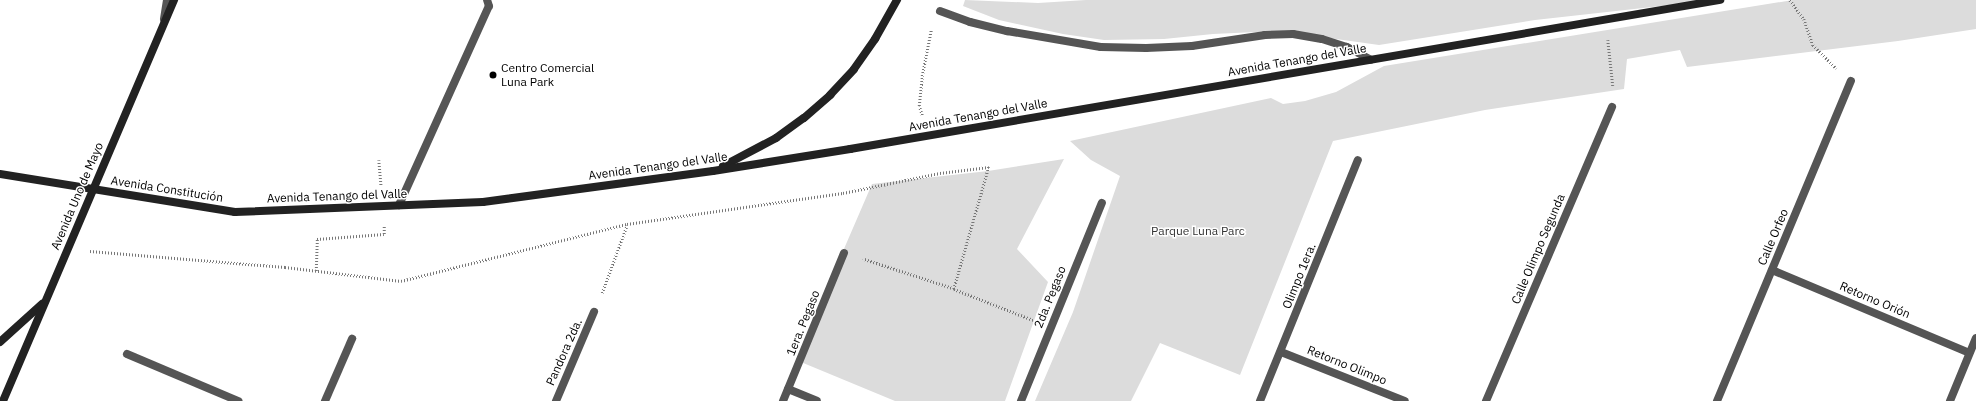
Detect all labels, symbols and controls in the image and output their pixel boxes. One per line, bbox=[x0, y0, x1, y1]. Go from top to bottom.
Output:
street label: Avenida Tenango del Valle bbox=[1227, 41, 1367, 79]
place label: Centro Comercial Luna Park bbox=[501, 61, 594, 89]
marker: Centro Comercial Luna Park bbox=[488, 70, 498, 80]
street label: Avenida Tenango del Valle bbox=[908, 96, 1048, 134]
street label: Avenida Uno de Mayo bbox=[48, 140, 106, 252]
street label: Avenida Tenango del Valle bbox=[587, 149, 729, 183]
street label: Avenida Constitución bbox=[110, 173, 224, 205]
street label: Avenida Tenango del Valle bbox=[267, 186, 407, 206]
street label: Calle Olimpo Segunda bbox=[1508, 192, 1568, 306]
street label: Calle Orfeo bbox=[1755, 207, 1791, 267]
park label: Parque Luna Parc bbox=[1151, 224, 1245, 238]
street label: Olimpo 1era. bbox=[1279, 241, 1319, 311]
street label: 2da. Pegaso bbox=[1031, 264, 1069, 330]
street label: Retorno Orión bbox=[1838, 279, 1912, 321]
street label: 1era. Pegaso bbox=[783, 288, 823, 358]
street label: Pandora 2da. bbox=[543, 316, 585, 388]
street label: Retorno Olimpo bbox=[1305, 342, 1389, 388]

